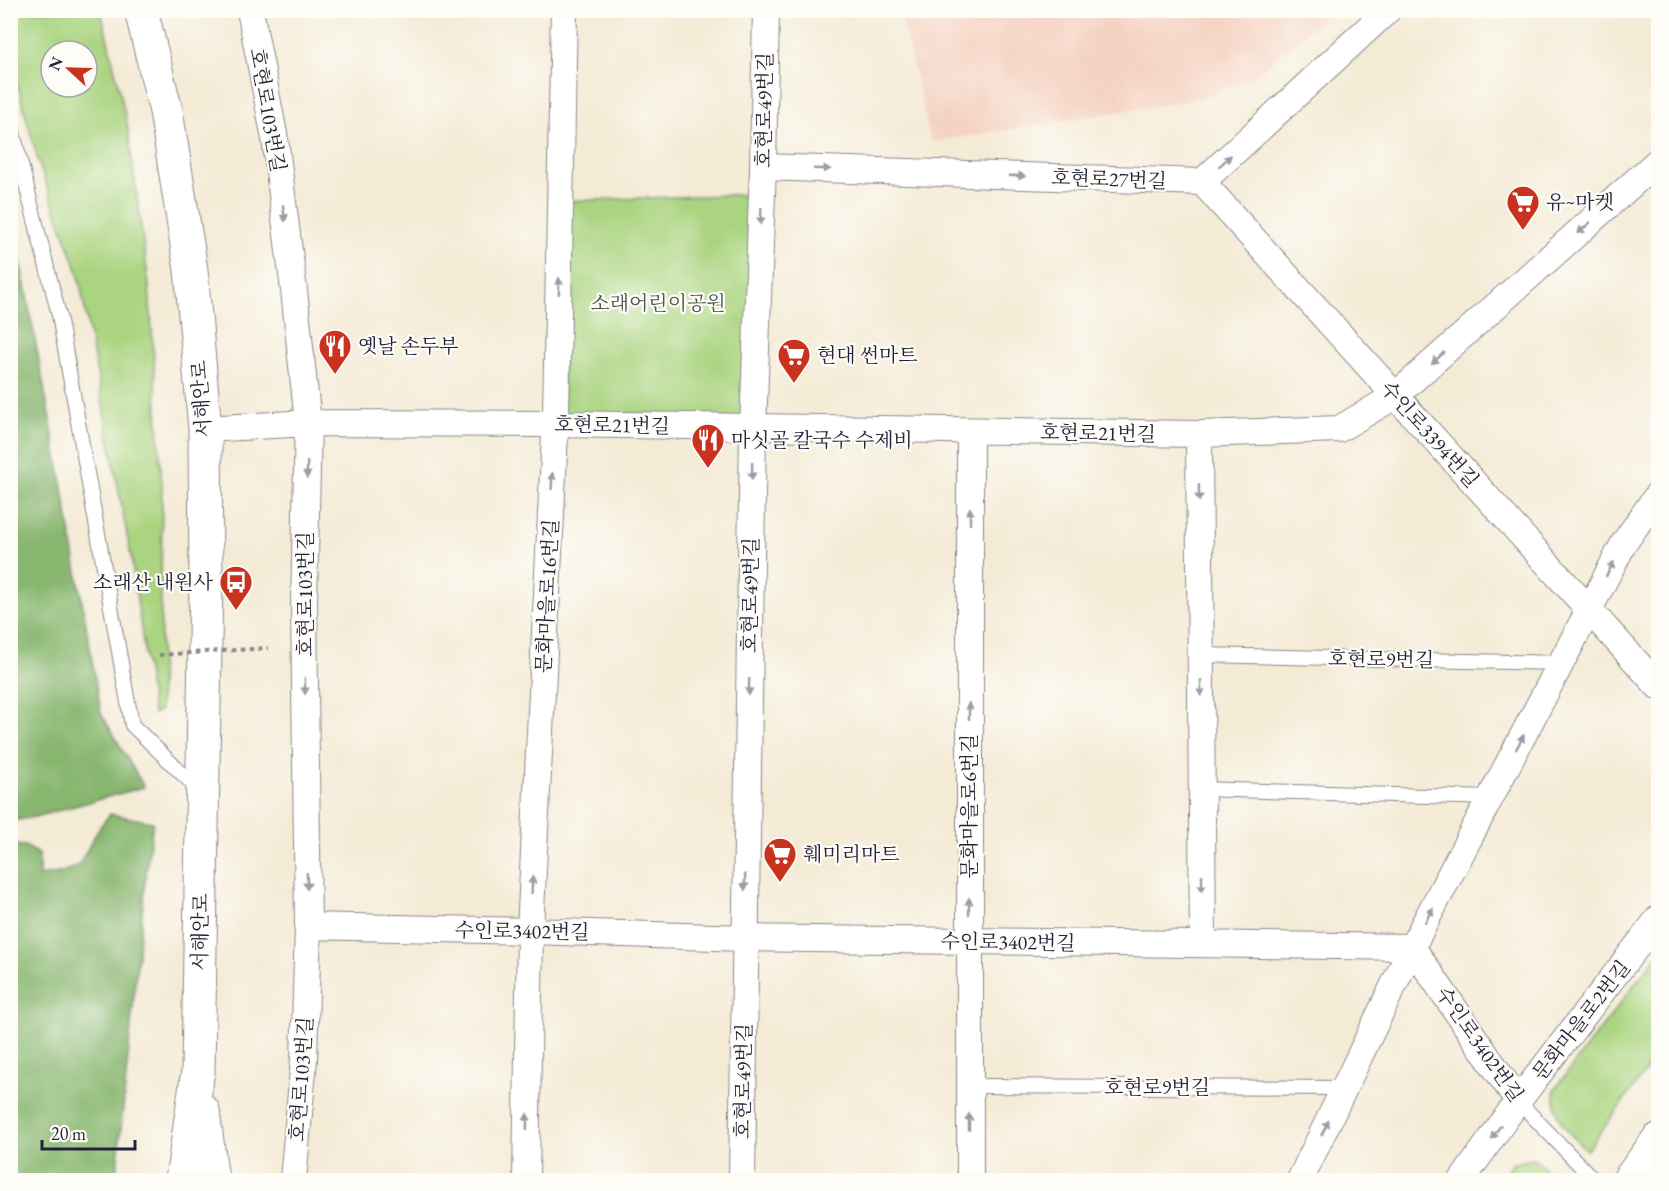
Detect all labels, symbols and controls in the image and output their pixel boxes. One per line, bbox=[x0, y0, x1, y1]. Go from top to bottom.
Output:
north arrow bbox=[39, 39, 99, 99]
street label: 호현로103번길 bbox=[244, 46, 292, 174]
street label: 호현로49번길 bbox=[750, 52, 778, 168]
text: N bbox=[43, 54, 68, 74]
one-way arrow bbox=[1217, 154, 1232, 168]
street label: 호현로27번길 bbox=[1051, 164, 1167, 194]
one-way arrow bbox=[812, 165, 831, 174]
one-way arrow bbox=[1007, 171, 1026, 180]
supermarket icon: 유~마켓 bbox=[1505, 184, 1541, 231]
place label: 유~마켓 bbox=[1546, 189, 1614, 215]
one-way arrow bbox=[280, 204, 289, 223]
one-way arrow bbox=[757, 206, 766, 225]
one-way arrow bbox=[1576, 221, 1591, 235]
one-way arrow bbox=[554, 276, 563, 295]
park label: 소래어린이공원 bbox=[590, 290, 726, 316]
restaurant icon: 옛날 손두부 bbox=[317, 328, 353, 375]
place label: 옛날 손두부 bbox=[358, 333, 459, 359]
supermarket icon: 현대 썬마트 bbox=[776, 337, 812, 384]
place label: 현대 썬마트 bbox=[817, 342, 918, 368]
one-way arrow bbox=[1431, 351, 1446, 364]
street label: 서해안로 bbox=[185, 360, 217, 438]
street label: 수인로3394번길 bbox=[1375, 375, 1485, 493]
street label: 호현로21번길 bbox=[554, 411, 670, 439]
street label: 호현로21번길 bbox=[1040, 419, 1156, 447]
restaurant icon: 마싯골 칼국수 수제비 bbox=[690, 422, 726, 469]
place label: 마싯골 칼국수 수제비 bbox=[731, 427, 913, 453]
one-way arrow bbox=[302, 460, 311, 479]
one-way arrow bbox=[747, 461, 757, 480]
one-way arrow bbox=[548, 471, 557, 490]
one-way arrow bbox=[1194, 483, 1204, 502]
one-way arrow bbox=[965, 507, 975, 526]
street label: 문화마을로16번길 bbox=[530, 518, 564, 674]
street label: 호현로103번길 bbox=[292, 531, 318, 657]
street label: 호현로49번길 bbox=[736, 537, 764, 653]
one-way arrow bbox=[1605, 561, 1615, 578]
bus stop icon: 소래산 내원사 bbox=[218, 564, 254, 611]
place label: 소래산 내원사 bbox=[93, 569, 214, 595]
street label: 호현로9번길 bbox=[1328, 645, 1434, 673]
one-way arrow bbox=[300, 676, 309, 695]
one-way arrow bbox=[744, 677, 753, 696]
one-way arrow bbox=[1196, 678, 1206, 697]
one-way arrow bbox=[964, 702, 974, 721]
street label: 문화마을로6번길 bbox=[956, 734, 982, 878]
one-way arrow bbox=[1515, 734, 1525, 751]
supermarket icon: 훼미리마트 bbox=[762, 836, 798, 883]
place label: 훼미리마트 bbox=[803, 841, 900, 867]
one-way arrow bbox=[302, 871, 312, 890]
one-way arrow bbox=[741, 872, 750, 891]
one-way arrow bbox=[1197, 873, 1207, 892]
one-way arrow bbox=[528, 876, 537, 895]
street label: 서해안로 bbox=[186, 893, 214, 971]
one-way arrow bbox=[964, 897, 974, 916]
one-way arrow bbox=[1424, 906, 1434, 923]
street label: 수인로3402번길 bbox=[454, 917, 590, 945]
street label: 수인로3402번길 bbox=[940, 928, 1076, 956]
street label: 문화마을로2번길 bbox=[1526, 955, 1636, 1085]
street label: 수인로3402번길 bbox=[1431, 981, 1529, 1107]
street label: 호현로103번길 bbox=[284, 1016, 318, 1142]
street label: 호현로49번길 bbox=[729, 1023, 757, 1139]
street label: 호현로9번길 bbox=[1104, 1074, 1210, 1100]
scale bar bbox=[42, 1113, 135, 1151]
one-way arrow bbox=[522, 1113, 532, 1132]
one-way arrow bbox=[964, 1113, 974, 1132]
one-way arrow bbox=[1320, 1119, 1330, 1136]
text: 20 m bbox=[51, 1122, 86, 1145]
one-way arrow bbox=[1490, 1124, 1502, 1140]

